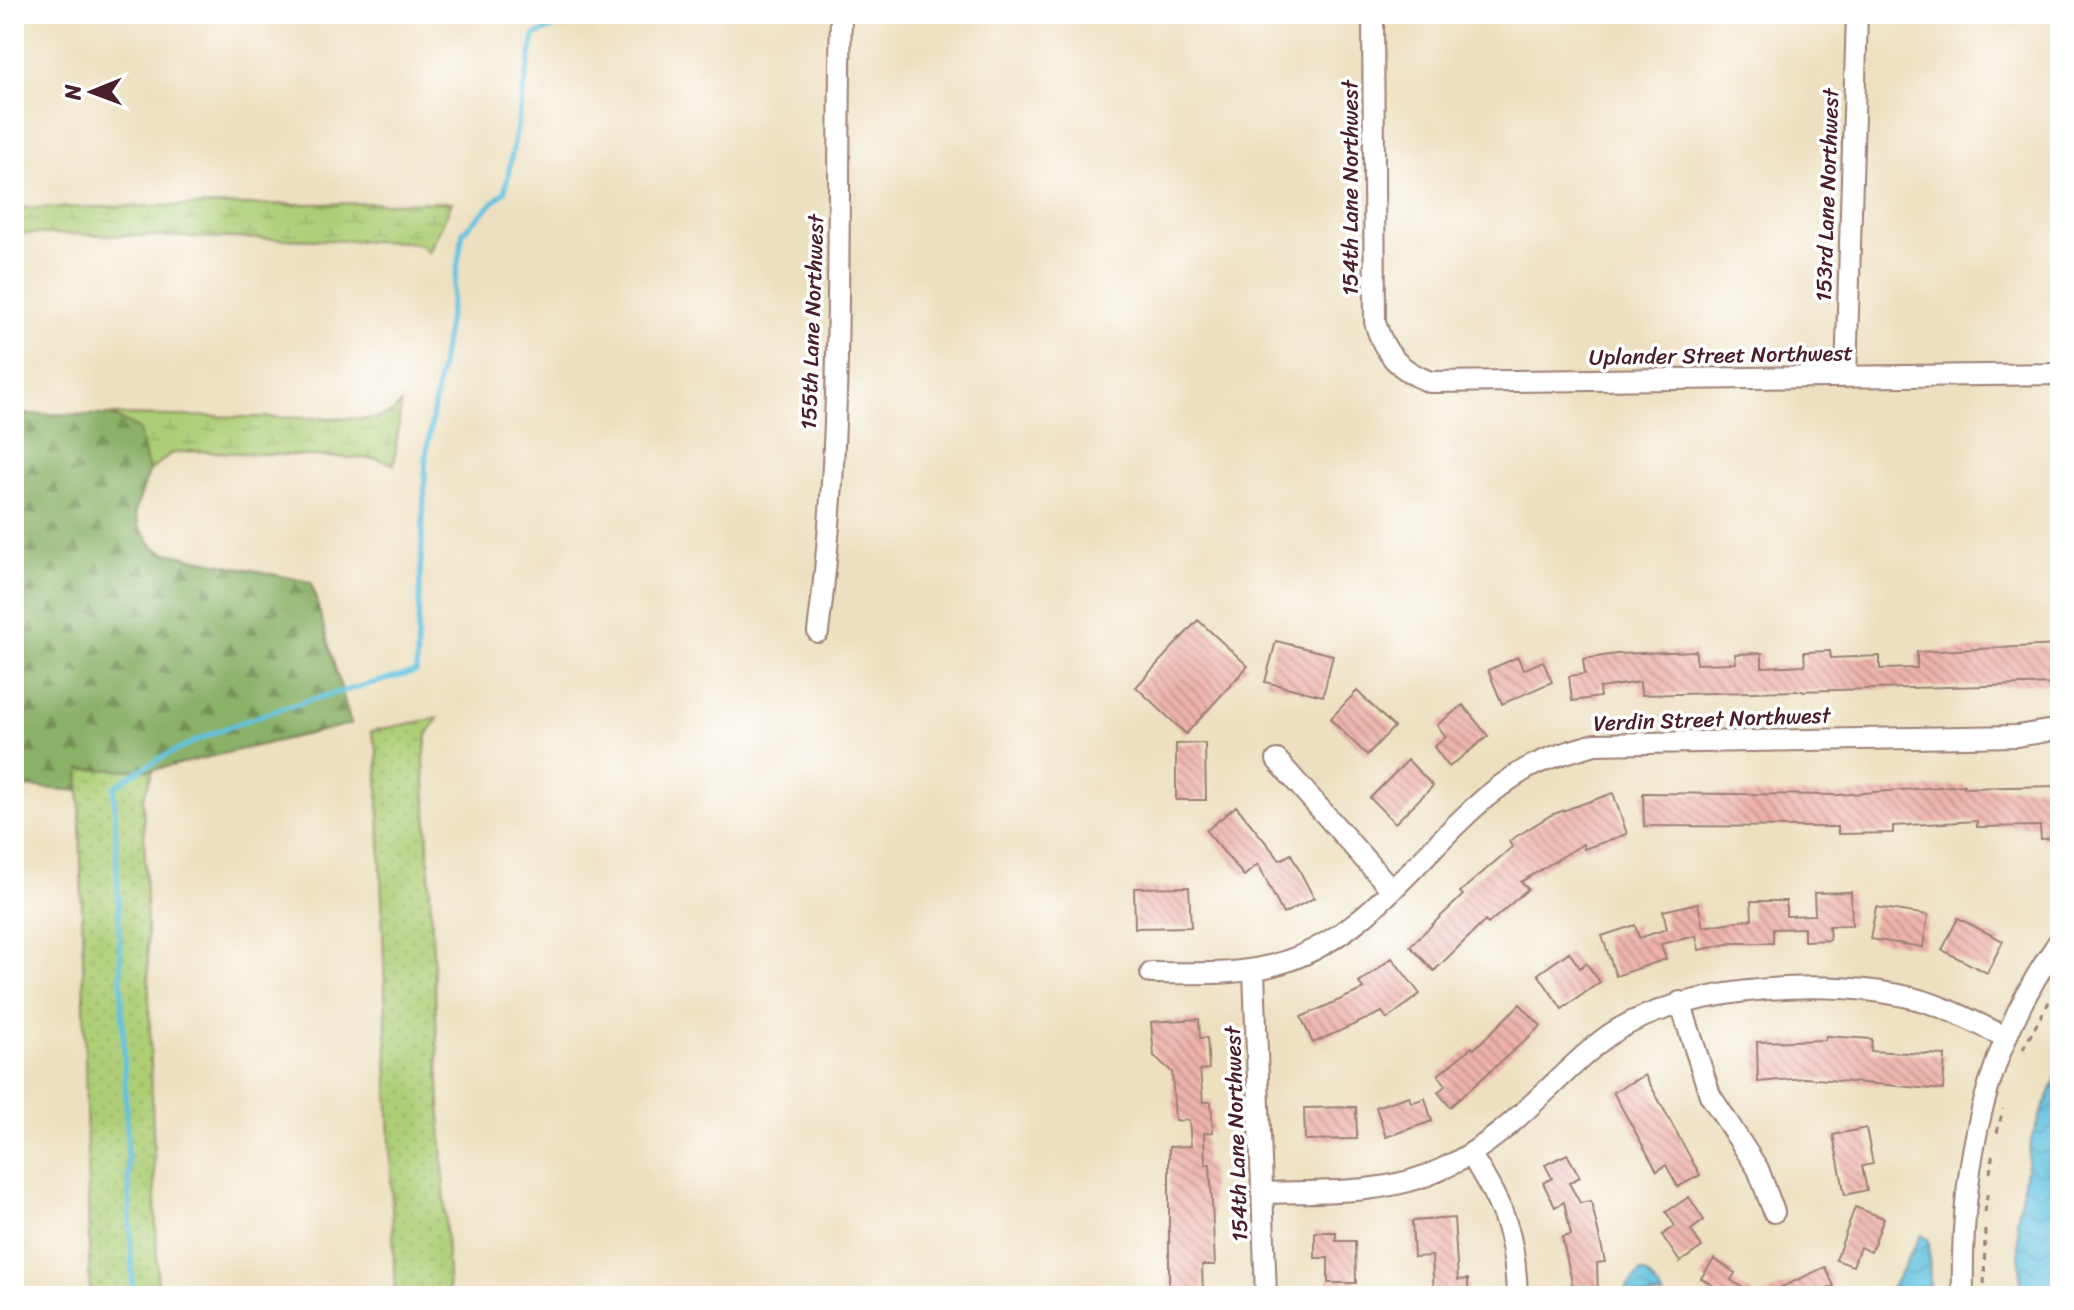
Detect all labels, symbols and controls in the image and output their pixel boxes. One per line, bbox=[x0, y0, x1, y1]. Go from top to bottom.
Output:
north arrow bbox=[52, 52, 132, 132]
street label: 154th Lane Northwest bbox=[1331, 79, 1370, 296]
text: N bbox=[53, 84, 92, 101]
street label: 153rd Lane Northwest bbox=[1804, 87, 1850, 302]
street label: 155th Lane Northwest bbox=[789, 213, 835, 430]
street label: Uplander Street Northwest bbox=[1589, 333, 1854, 377]
street label: Verdin Street Northwest bbox=[1593, 695, 1832, 743]
street label: 154th Lane Northwest bbox=[1213, 1024, 1259, 1242]

